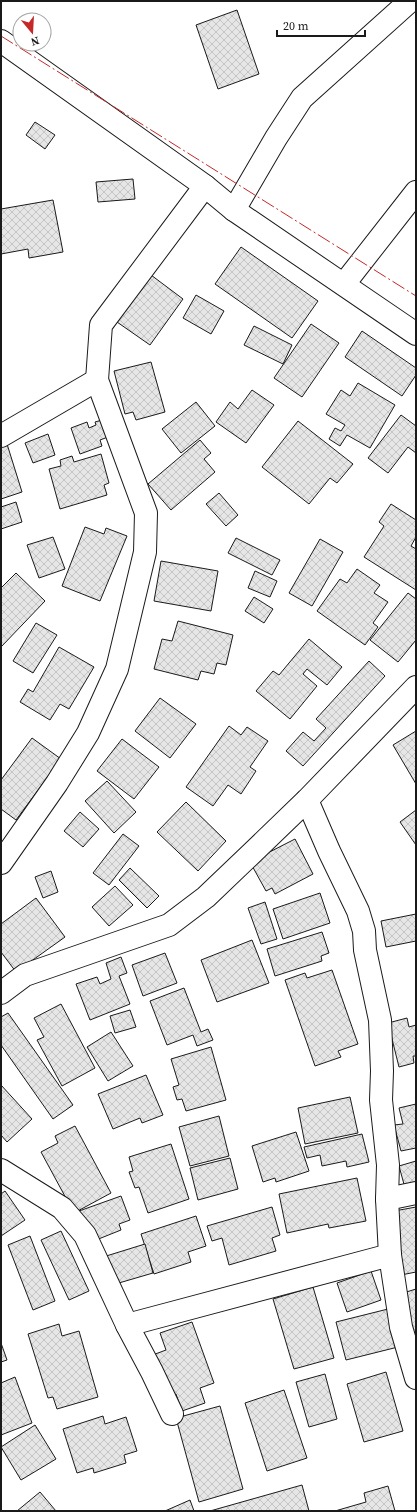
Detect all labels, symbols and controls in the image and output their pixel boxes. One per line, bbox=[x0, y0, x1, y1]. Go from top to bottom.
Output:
north arrow bbox=[12, 12, 52, 52]
scale bar bbox=[277, 12, 365, 38]
text: 20 m bbox=[283, 18, 309, 34]
text: N bbox=[29, 33, 41, 49]

